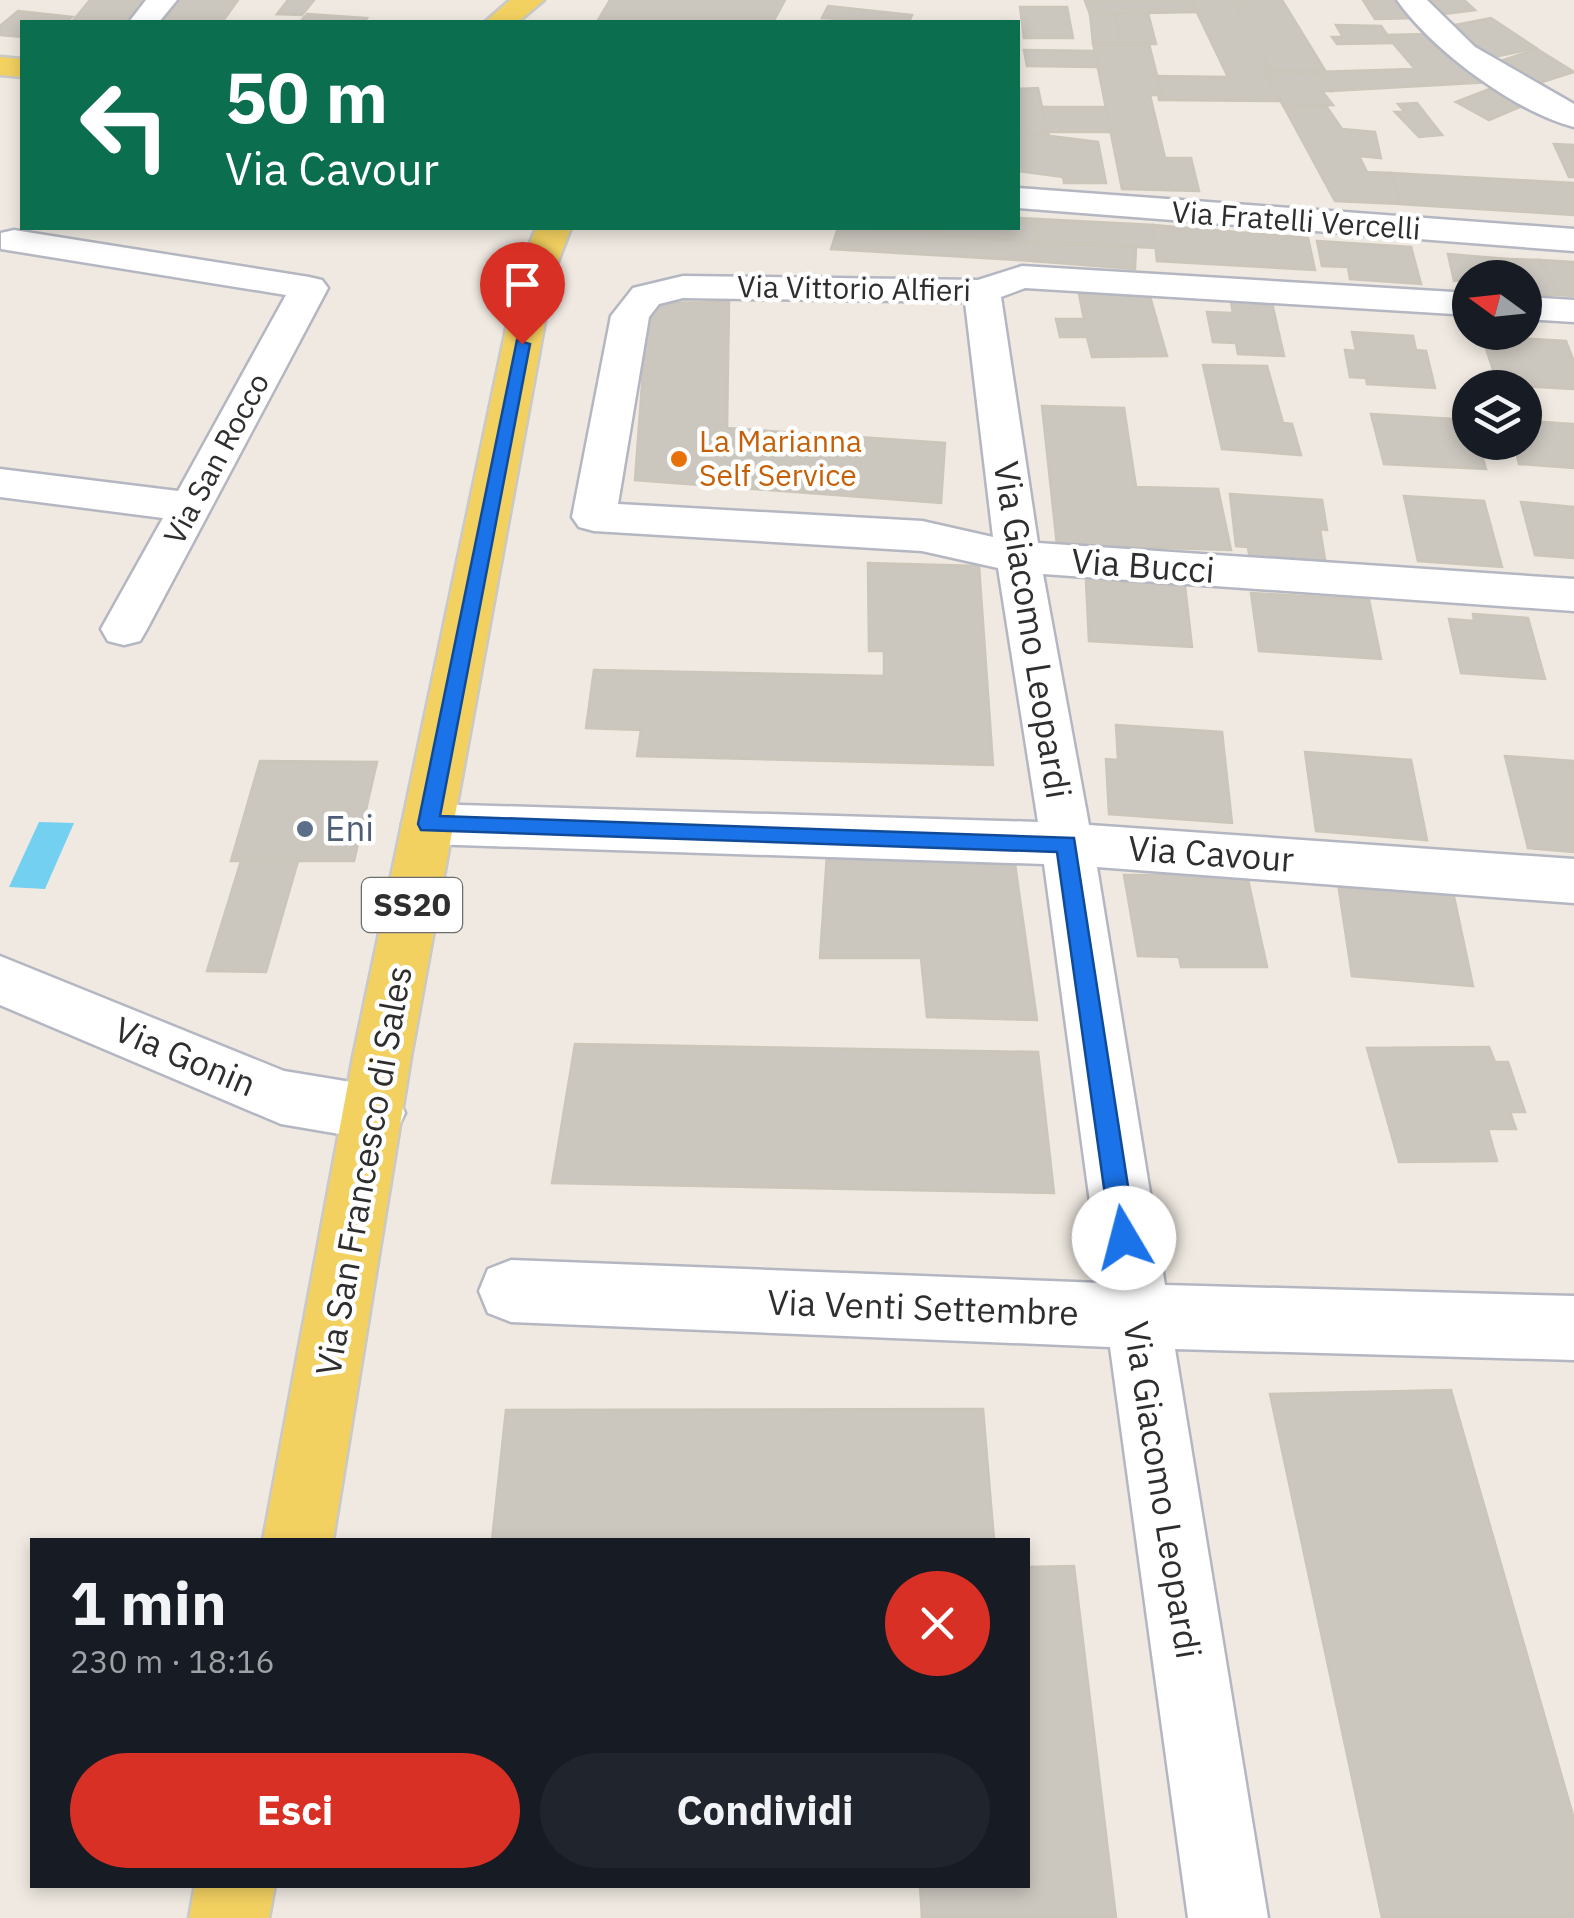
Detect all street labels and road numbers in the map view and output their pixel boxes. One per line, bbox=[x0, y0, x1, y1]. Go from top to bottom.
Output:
street label: Via Fratelli Vercelli bbox=[1170, 191, 1422, 248]
street label: Via Vittorio Alfieri bbox=[737, 266, 971, 309]
street label: Via San Rocco bbox=[154, 366, 277, 551]
street label: Via Giacomo Leopardi bbox=[984, 458, 1082, 802]
street label: Via Bucci bbox=[1070, 537, 1216, 593]
street label: Via Cavour bbox=[1126, 824, 1296, 882]
road number: SS20 bbox=[362, 878, 462, 932]
street label: Via San Francesco di Sales bbox=[304, 962, 422, 1379]
street label: Via Gonin bbox=[108, 1006, 263, 1106]
street label: Via Venti Settembre bbox=[767, 1279, 1079, 1335]
street label: Via Giacomo Leopardi bbox=[1114, 1318, 1212, 1662]

